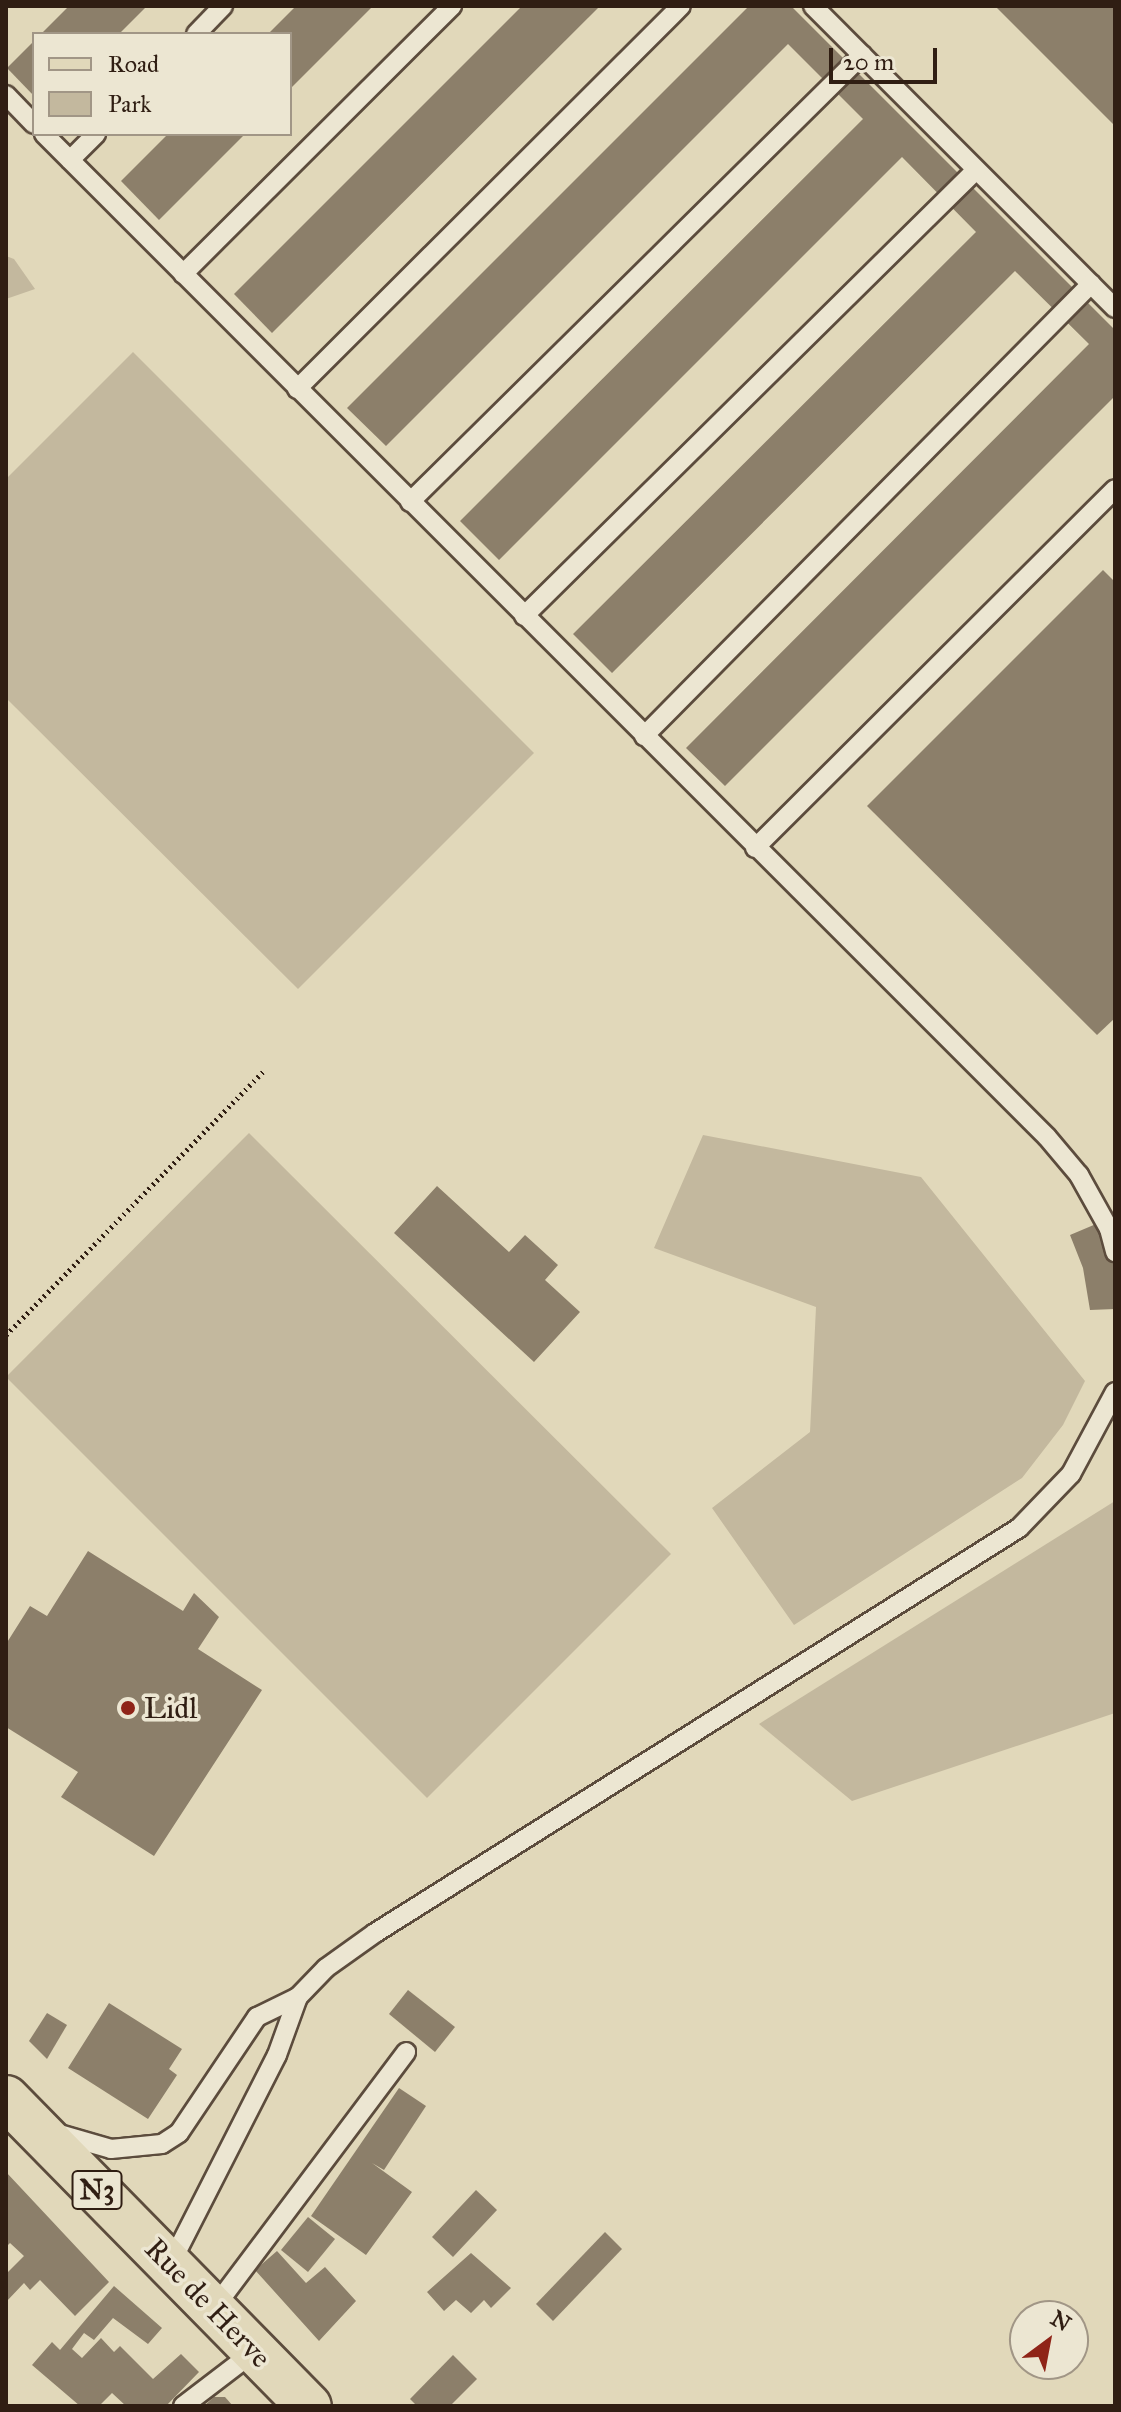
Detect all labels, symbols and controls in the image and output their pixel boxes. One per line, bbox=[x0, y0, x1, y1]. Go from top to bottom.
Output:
legend bbox=[32, 32, 292, 136]
scale bar bbox=[833, 32, 941, 82]
text: 20 m bbox=[843, 47, 894, 77]
text: Road bbox=[108, 49, 159, 79]
text: Park bbox=[108, 89, 151, 119]
place label: Lidl bbox=[144, 1690, 197, 1726]
marker: Lidl bbox=[119, 1699, 137, 1717]
road number: N3 bbox=[71, 2166, 123, 2214]
street label: Rue de Herve bbox=[137, 2231, 279, 2375]
north arrow bbox=[1009, 2300, 1089, 2380]
text: N bbox=[1046, 2305, 1076, 2337]

